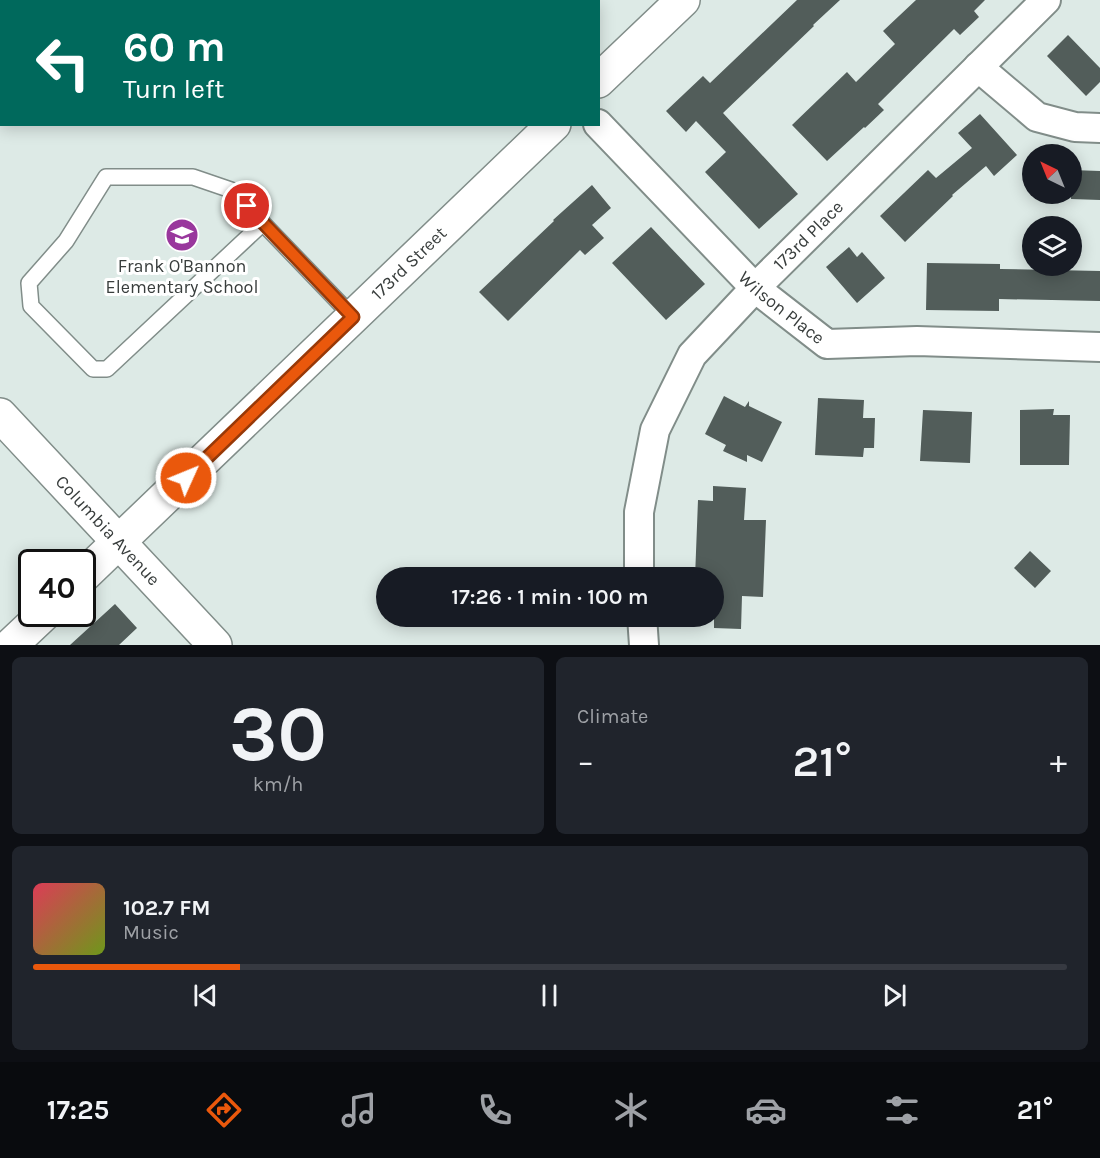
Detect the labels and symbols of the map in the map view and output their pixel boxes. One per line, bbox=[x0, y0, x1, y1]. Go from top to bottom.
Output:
north arrow bbox=[1022, 144, 1082, 204]
pin bbox=[221, 180, 272, 231]
street label: 173rd Place bbox=[768, 196, 848, 275]
school or university icon: Frank O'Bannon Elementary School bbox=[164, 217, 200, 253]
street label: 173rd Street bbox=[367, 222, 451, 304]
place label: Frank O'Bannon Elementary School bbox=[106, 255, 258, 298]
street label: Wilson Place bbox=[734, 266, 829, 349]
position arrow bbox=[154, 446, 218, 510]
street label: Columbia Avenue bbox=[51, 471, 165, 590]
speed limit sign: 40 bbox=[18, 549, 96, 627]

